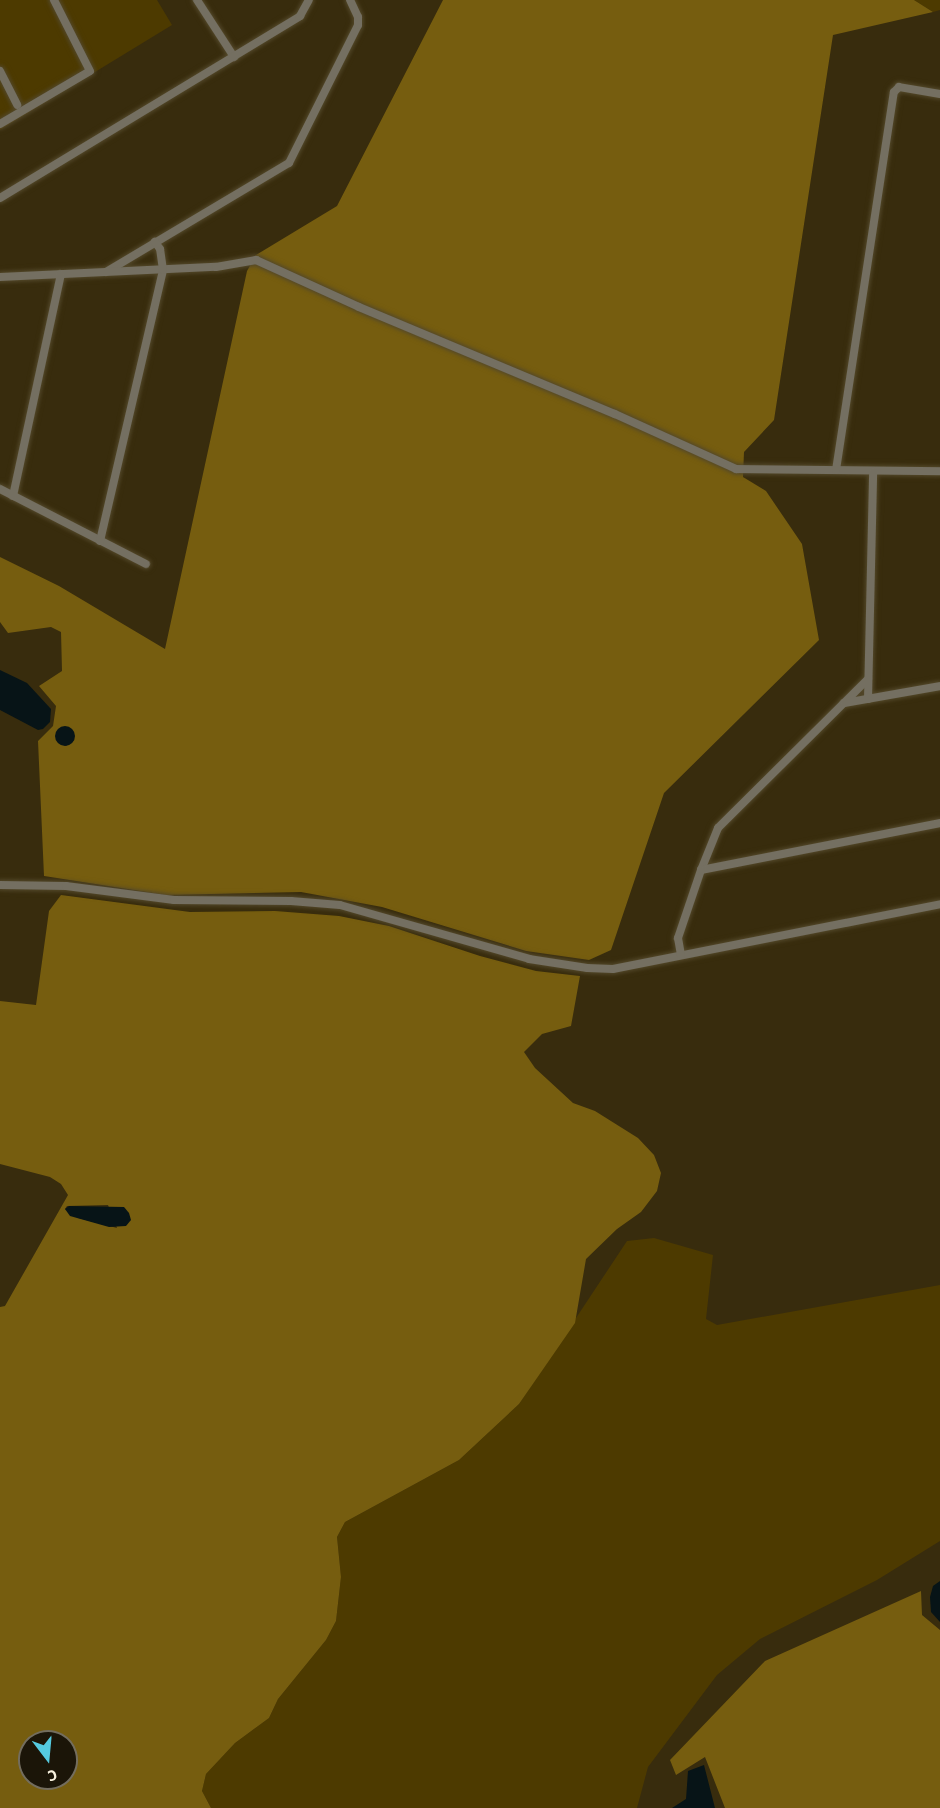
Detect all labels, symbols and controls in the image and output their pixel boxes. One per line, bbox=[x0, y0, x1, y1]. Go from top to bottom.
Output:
north arrow bbox=[18, 1730, 78, 1790]
text: С bbox=[46, 1766, 59, 1784]

